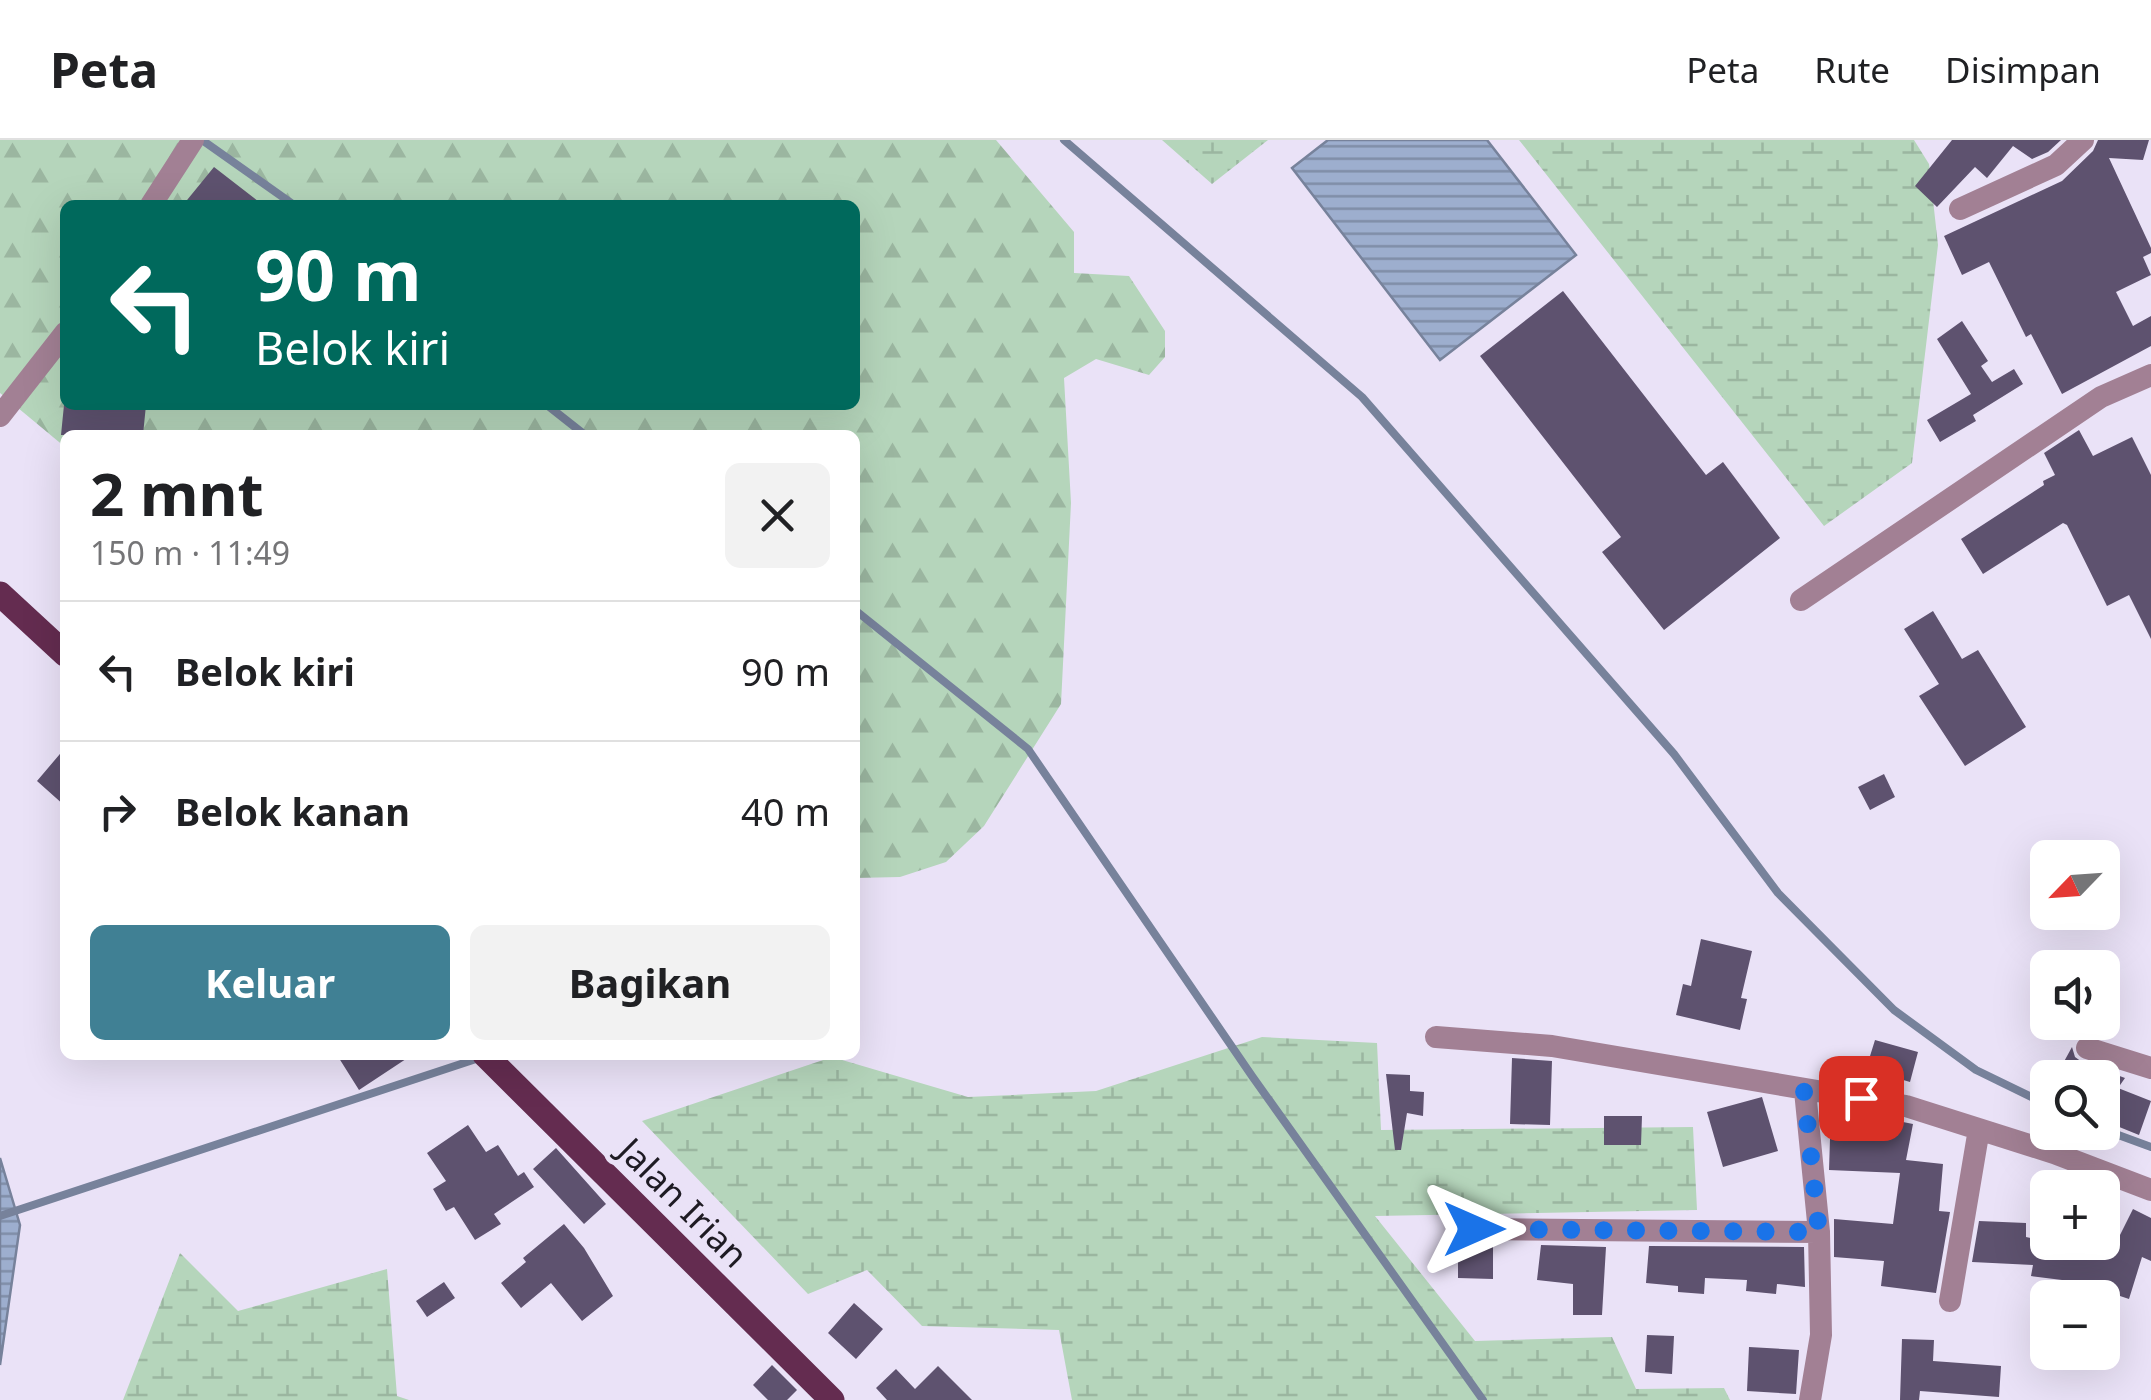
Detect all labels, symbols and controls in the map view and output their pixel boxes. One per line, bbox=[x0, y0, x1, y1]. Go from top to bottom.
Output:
text: Peta bbox=[50, 37, 158, 102]
text: Peta bbox=[1686, 46, 1759, 93]
text: Rute bbox=[1814, 46, 1890, 93]
text: Disimpan bbox=[1945, 46, 2101, 93]
text: 90 m bbox=[255, 226, 422, 322]
icon: left bbox=[90, 240, 220, 370]
text: Belok kiri bbox=[255, 317, 450, 378]
text: 2 mnt bbox=[90, 452, 263, 534]
button: close bbox=[725, 463, 830, 568]
text: 150 m · 11:49 bbox=[90, 531, 290, 574]
icon: left bbox=[90, 644, 145, 699]
text: Belok kiri bbox=[175, 645, 355, 697]
text: 90 m bbox=[741, 645, 830, 697]
icon: right bbox=[90, 784, 145, 839]
text: Belok kanan bbox=[175, 785, 410, 837]
text: 40 m bbox=[741, 785, 830, 837]
north arrow bbox=[2030, 840, 2120, 930]
map controls bbox=[2030, 840, 2120, 1370]
button: Keluar bbox=[90, 925, 450, 1040]
button: Bagikan bbox=[470, 925, 830, 1040]
button: sound bbox=[2030, 950, 2120, 1040]
pin bbox=[1819, 1056, 1904, 1141]
button: search bbox=[2030, 1060, 2120, 1150]
icon: arrive bbox=[1834, 1071, 1889, 1126]
street label: Jalan Irian bbox=[607, 1125, 759, 1277]
button: + bbox=[2030, 1170, 2120, 1260]
position arrow bbox=[1422, 1177, 1526, 1281]
button: − bbox=[2030, 1280, 2120, 1370]

